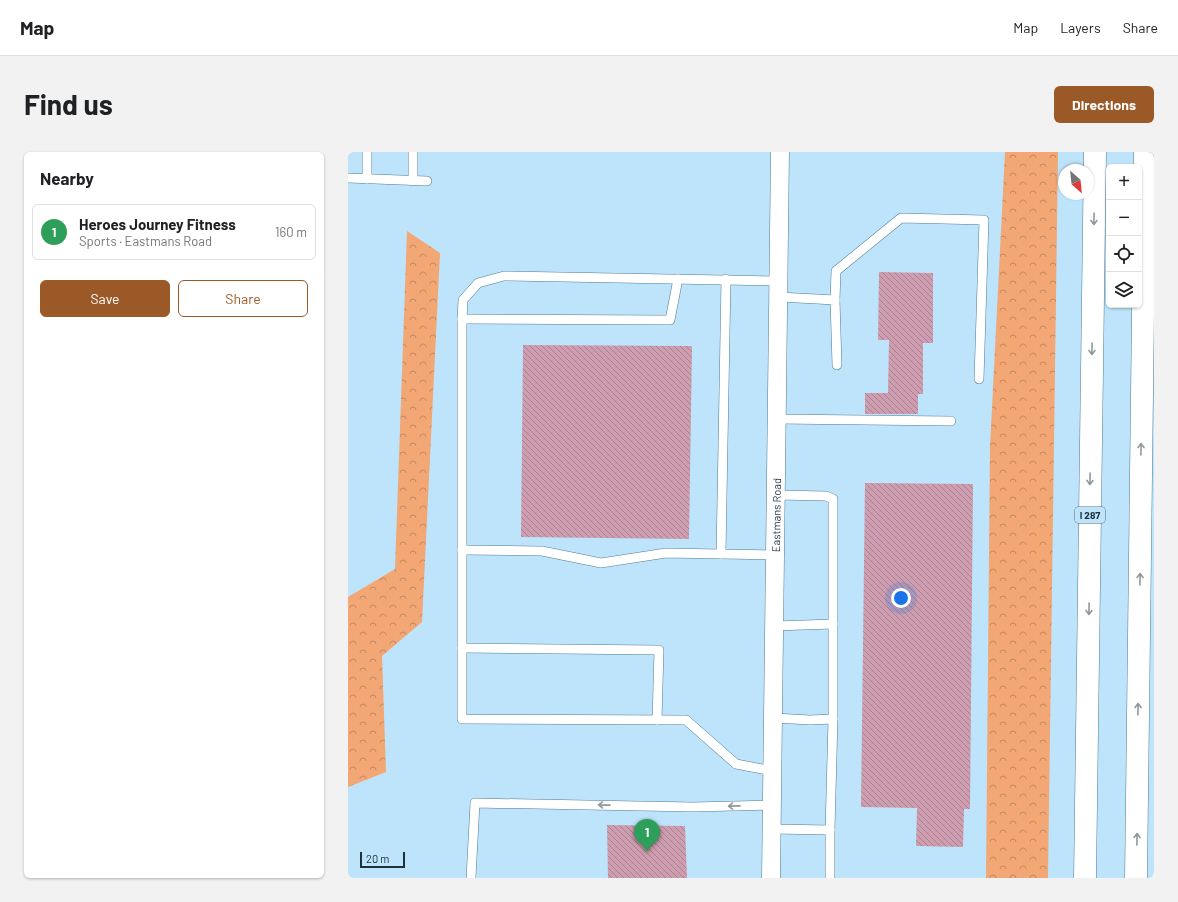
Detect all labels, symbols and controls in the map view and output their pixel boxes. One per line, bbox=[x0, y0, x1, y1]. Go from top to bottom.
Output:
text: Map bbox=[20, 16, 54, 39]
text: Map bbox=[1013, 19, 1038, 36]
text: Layers bbox=[1060, 19, 1101, 36]
text: Share bbox=[1123, 19, 1158, 36]
button: Directions bbox=[1054, 86, 1154, 123]
text: Find us bbox=[24, 87, 113, 121]
north arrow bbox=[1058, 164, 1094, 200]
map controls bbox=[1106, 164, 1142, 308]
button: + bbox=[1106, 164, 1142, 200]
text: Nearby bbox=[40, 168, 94, 188]
button: − bbox=[1106, 200, 1142, 236]
one-way arrow bbox=[1090, 212, 1098, 225]
text: Heroes Journey Fitness bbox=[79, 215, 236, 233]
text: 1 bbox=[52, 224, 56, 240]
text: 160 m bbox=[275, 224, 307, 240]
text: Sports · Eastmans Road bbox=[79, 233, 212, 249]
button: locate bbox=[1106, 236, 1142, 272]
button: layers bbox=[1106, 272, 1142, 308]
button: Save bbox=[40, 280, 170, 317]
button: Share bbox=[178, 280, 308, 317]
one-way arrow bbox=[1088, 342, 1096, 355]
one-way arrow bbox=[1137, 443, 1145, 456]
one-way arrow bbox=[1086, 472, 1094, 485]
street label: Eastmans Road bbox=[769, 478, 782, 552]
road number: I 287 bbox=[1075, 507, 1105, 523]
one-way arrow bbox=[1136, 573, 1144, 586]
your location bbox=[891, 588, 911, 608]
one-way arrow bbox=[1085, 602, 1092, 615]
one-way arrow bbox=[1134, 703, 1142, 716]
one-way arrow bbox=[598, 801, 611, 809]
one-way arrow bbox=[728, 802, 741, 810]
pin: 1 bbox=[634, 819, 660, 852]
one-way arrow bbox=[1133, 833, 1140, 846]
scale bar bbox=[360, 850, 405, 869]
text: 20 m bbox=[366, 852, 389, 865]

